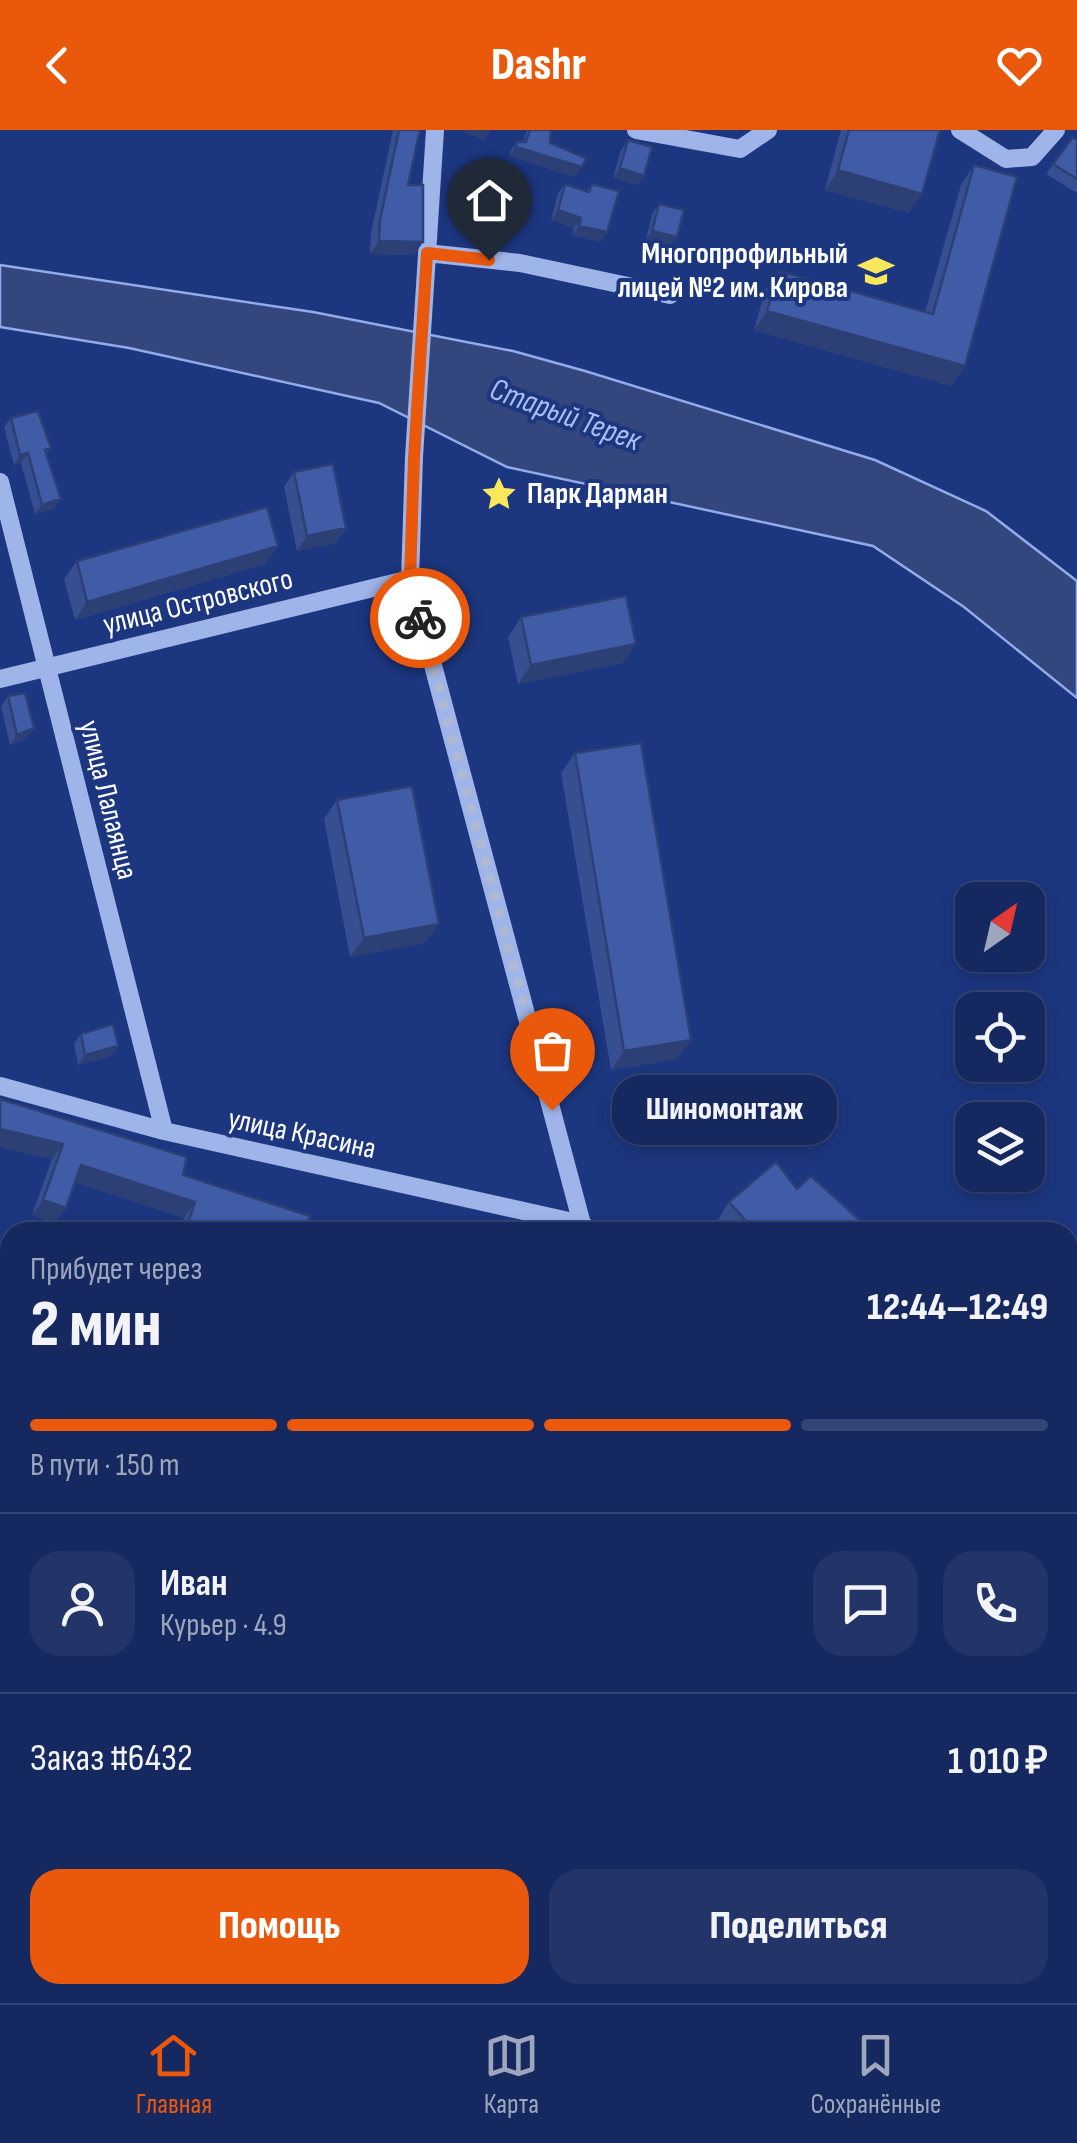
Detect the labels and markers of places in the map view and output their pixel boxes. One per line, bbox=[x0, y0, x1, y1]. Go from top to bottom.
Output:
pin bbox=[447, 158, 532, 261]
place label: Многопрофильный лицей №2 им. Кирова bbox=[618, 236, 848, 306]
school or university icon: Многопрофильный лицей №2 им. Кирова bbox=[857, 252, 895, 290]
place icon: Парк Дарман bbox=[480, 475, 518, 513]
place label: Парк Дарман bbox=[527, 476, 668, 512]
pin bbox=[510, 1008, 595, 1111]
callout: Шиномонтаж bbox=[612, 1075, 837, 1145]

